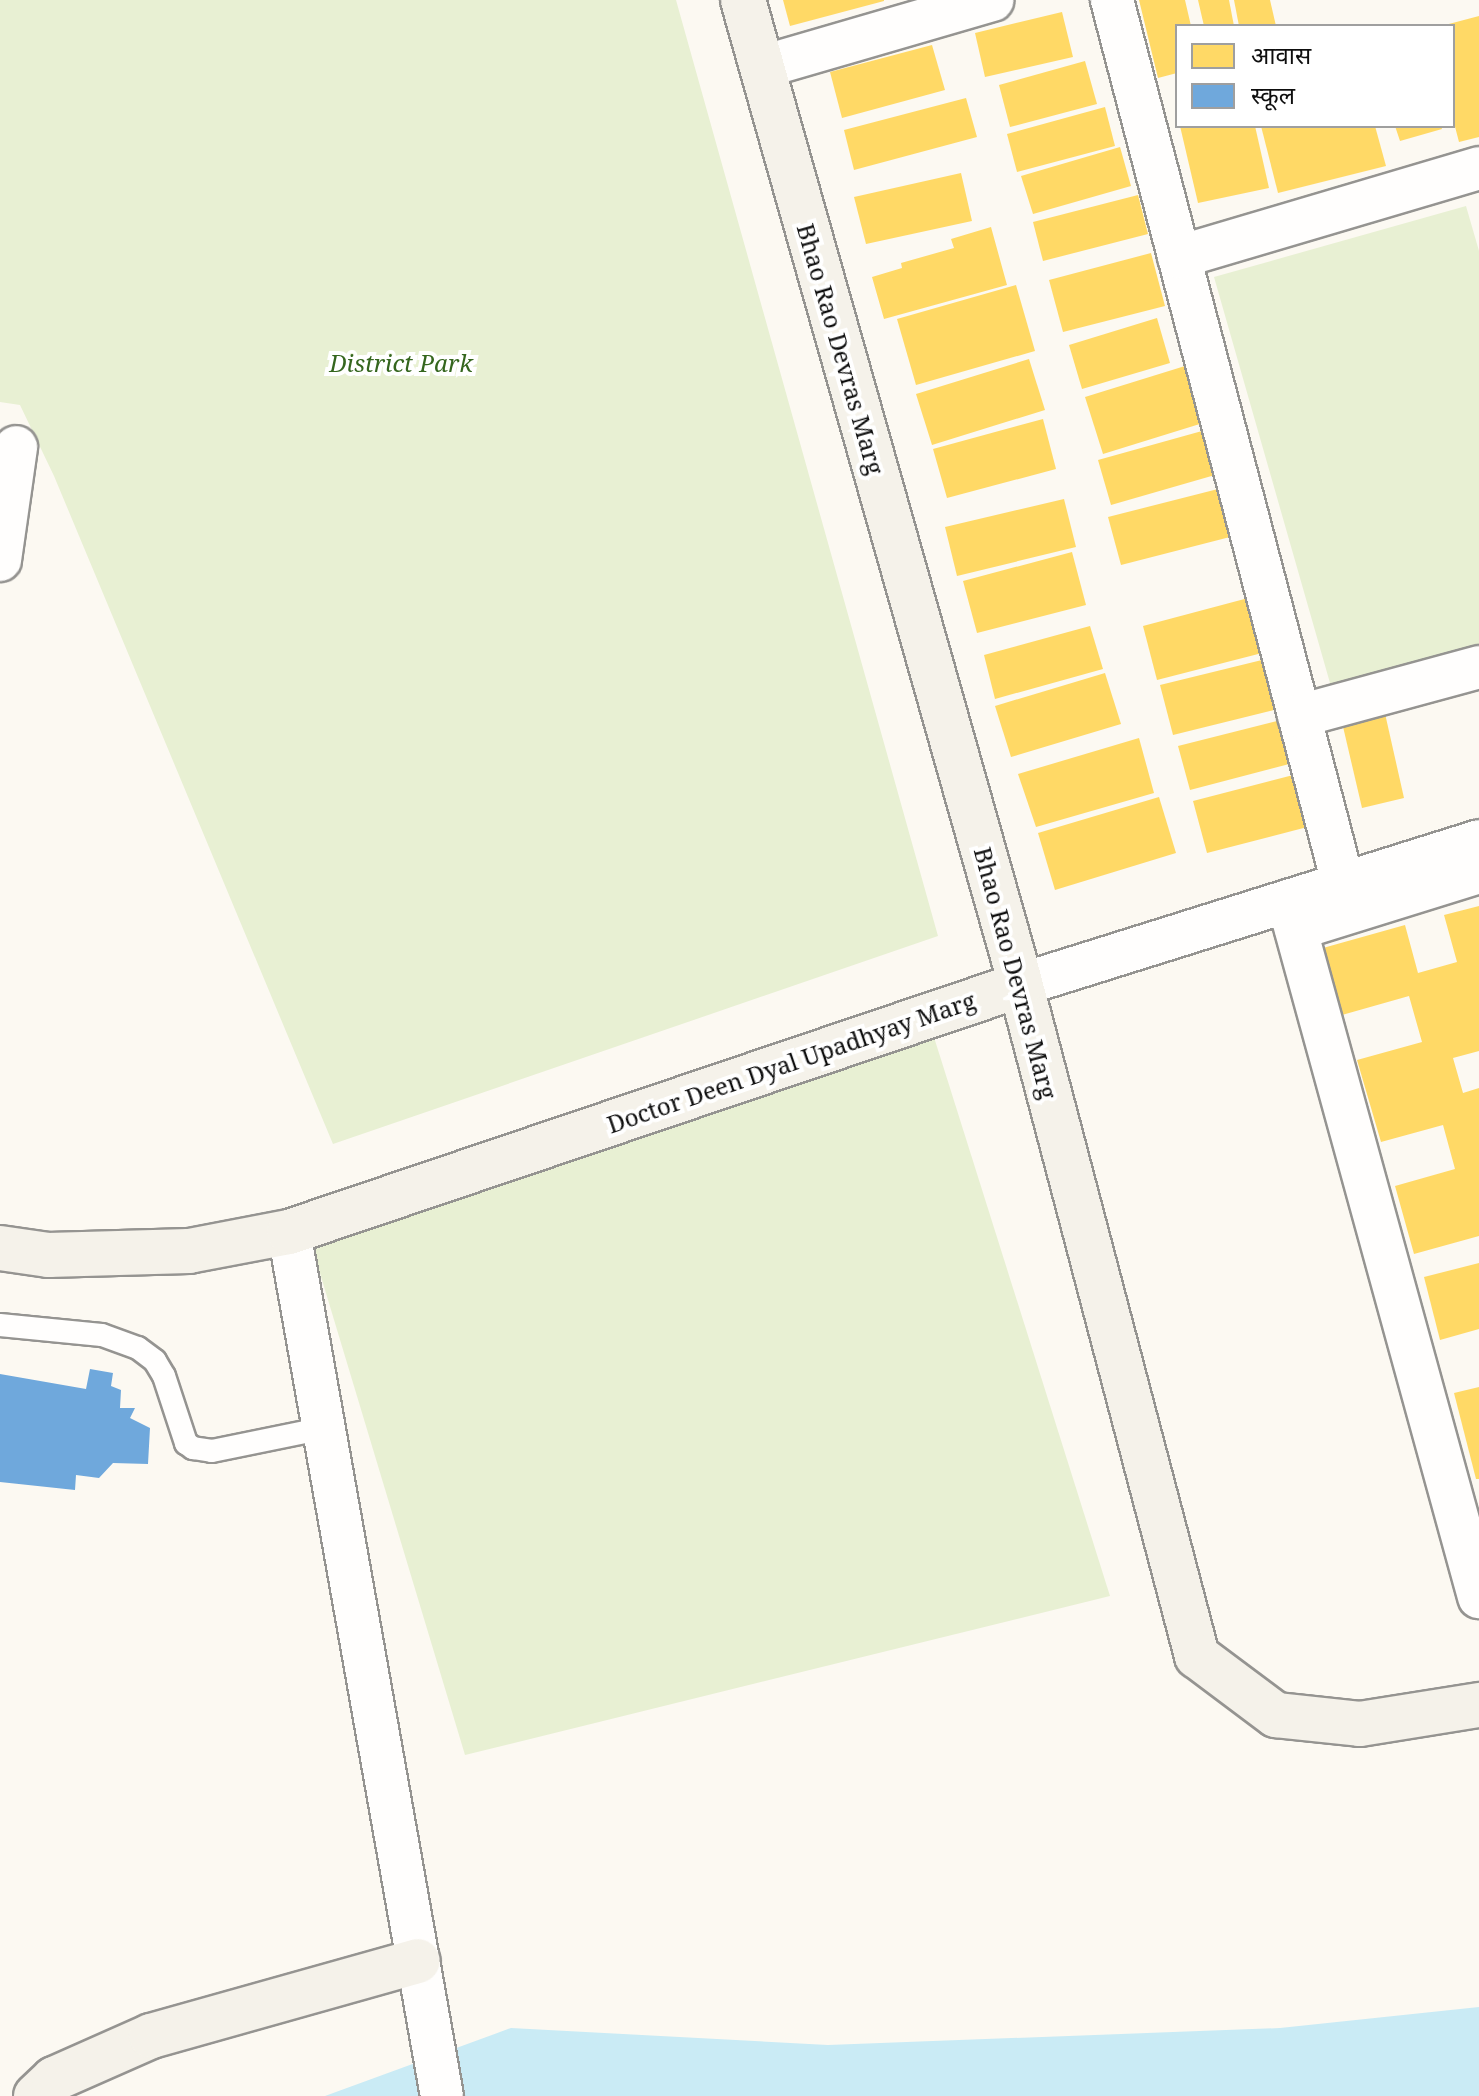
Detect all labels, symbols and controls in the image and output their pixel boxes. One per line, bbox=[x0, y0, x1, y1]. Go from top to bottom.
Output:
legend bbox=[1175, 24, 1455, 128]
text: आवास bbox=[1251, 38, 1311, 71]
text: स्कूल bbox=[1251, 78, 1295, 111]
street label: Bhao Rao Devras Marg bbox=[791, 220, 891, 478]
park label: District Park bbox=[329, 349, 473, 377]
street label: Bhao Rao Devras Marg bbox=[968, 844, 1064, 1102]
street label: Doctor Deen Dyal Upadhyay Marg bbox=[603, 985, 979, 1139]

